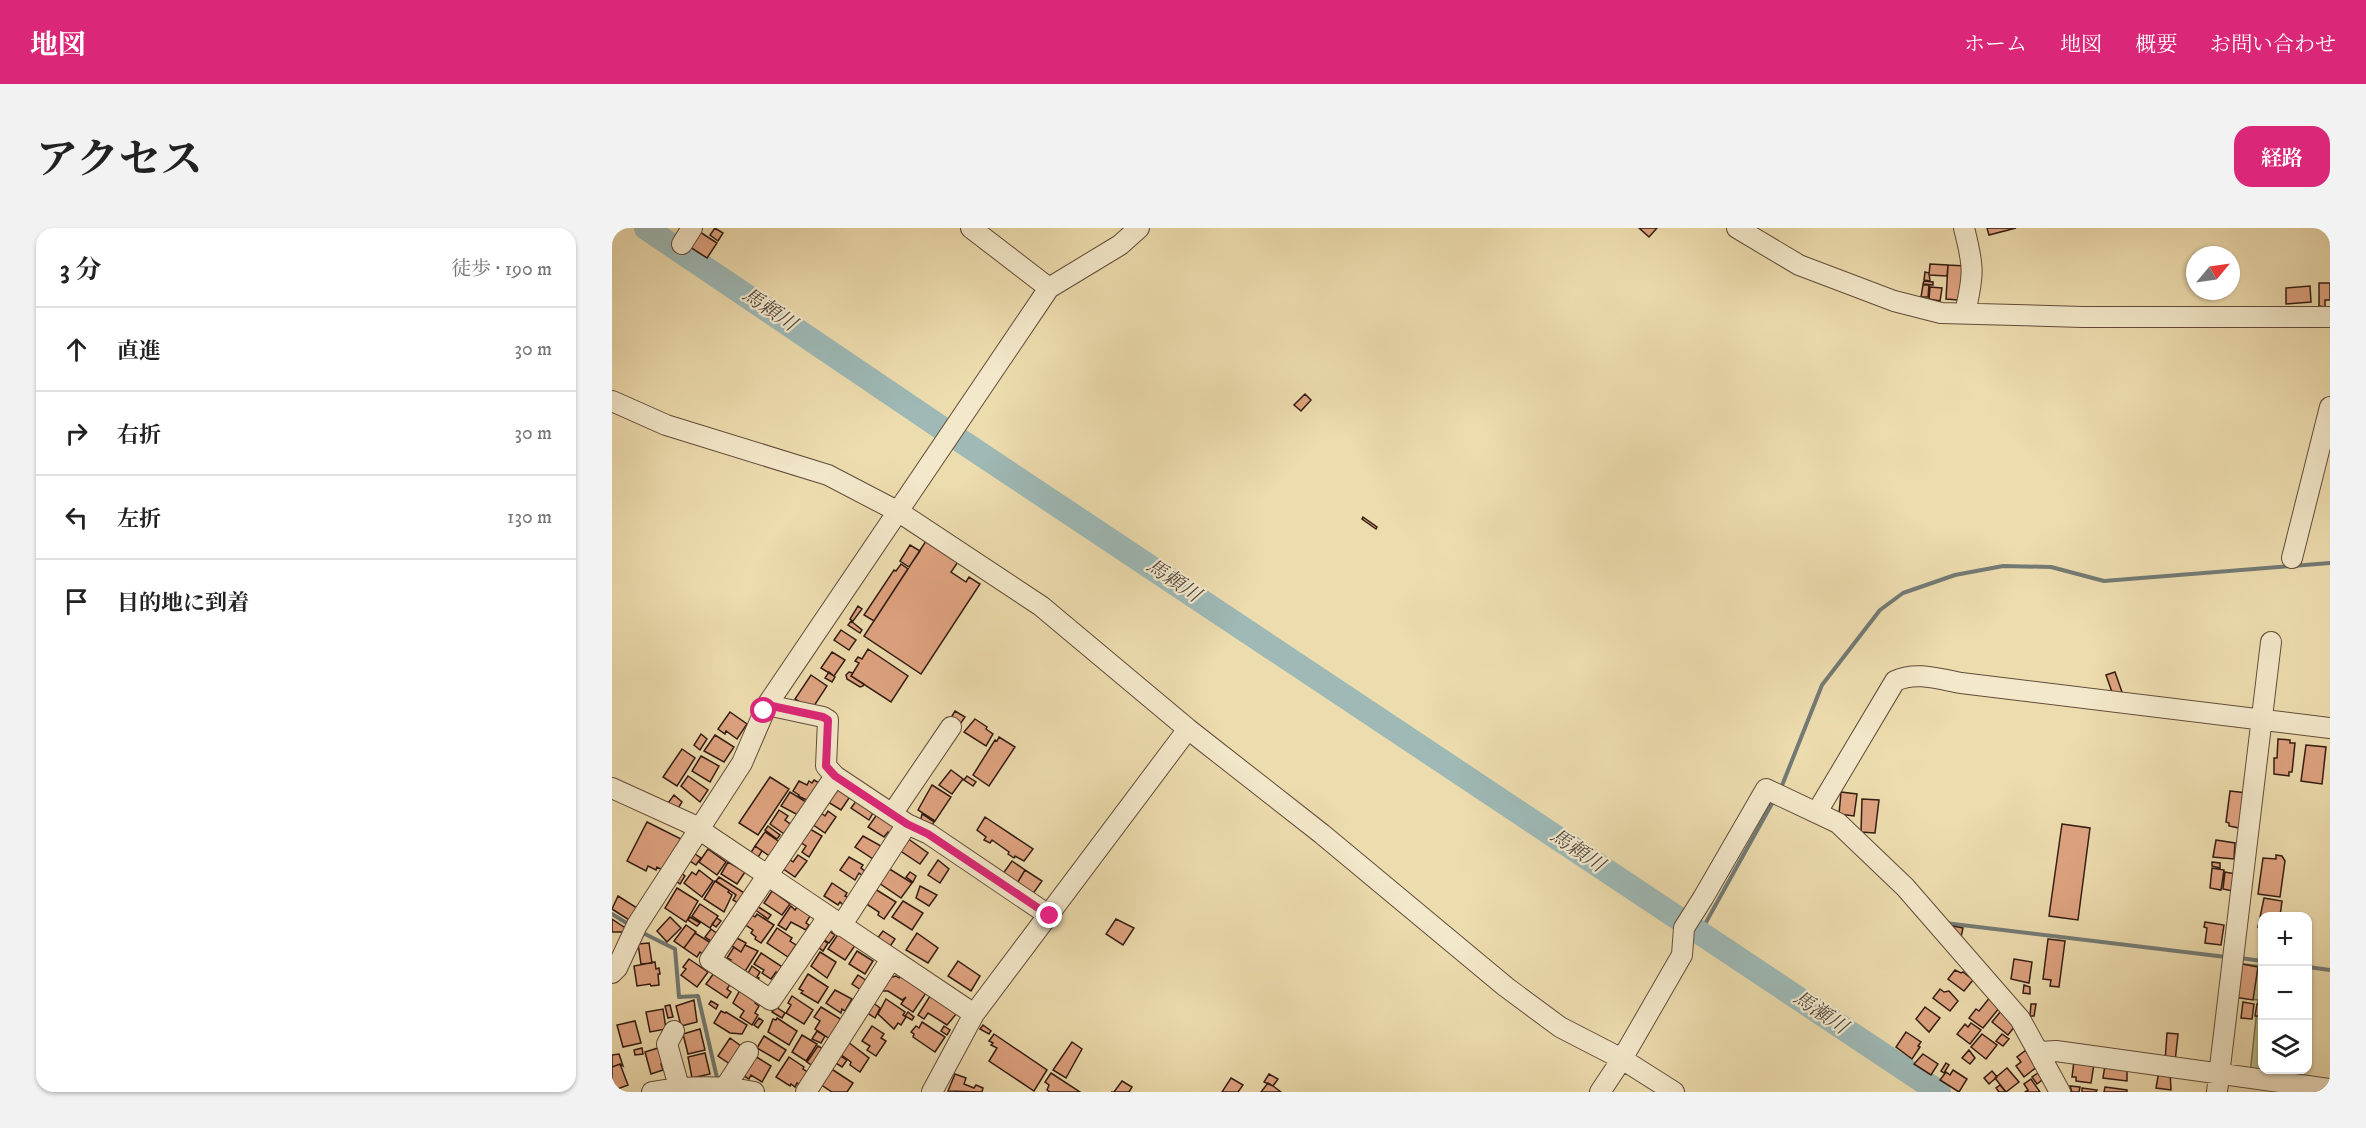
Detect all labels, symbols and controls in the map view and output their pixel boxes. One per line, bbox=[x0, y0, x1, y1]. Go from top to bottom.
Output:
text: 地図 bbox=[30, 28, 86, 63]
text: ホーム bbox=[1964, 32, 2027, 58]
text: 地図 bbox=[2060, 32, 2102, 58]
text: 概要 bbox=[2135, 32, 2177, 58]
text: お問い合わせ bbox=[2210, 32, 2336, 58]
button: 経路 bbox=[2234, 126, 2330, 187]
text: アクセス bbox=[36, 135, 203, 187]
north arrow bbox=[2186, 246, 2240, 300]
text: 3 分 bbox=[60, 254, 101, 287]
text: 徒歩 · 190 m bbox=[451, 257, 552, 282]
water label: 馬頼川 bbox=[737, 283, 803, 338]
icon: ahead bbox=[60, 333, 93, 366]
text: 30 m bbox=[514, 337, 552, 362]
text: 直進 bbox=[117, 338, 161, 365]
icon: right bbox=[60, 417, 93, 450]
text: 30 m bbox=[514, 421, 552, 446]
text: 右折 bbox=[117, 422, 161, 449]
icon: left bbox=[60, 501, 93, 534]
text: 130 m bbox=[507, 505, 552, 530]
text: 左折 bbox=[117, 506, 161, 533]
water label: 馬頼川 bbox=[1141, 554, 1207, 609]
icon: arrive bbox=[60, 585, 93, 618]
text: 目的地に到着 bbox=[117, 590, 249, 617]
route start bbox=[750, 697, 776, 723]
water label: 馬頼川 bbox=[1545, 824, 1611, 879]
route end bbox=[1036, 902, 1062, 928]
map controls bbox=[2258, 912, 2312, 1074]
button: + bbox=[2258, 912, 2312, 966]
button: − bbox=[2258, 966, 2312, 1020]
water label: 馬瀬川 bbox=[1788, 986, 1854, 1041]
button: layers bbox=[2258, 1020, 2312, 1074]

